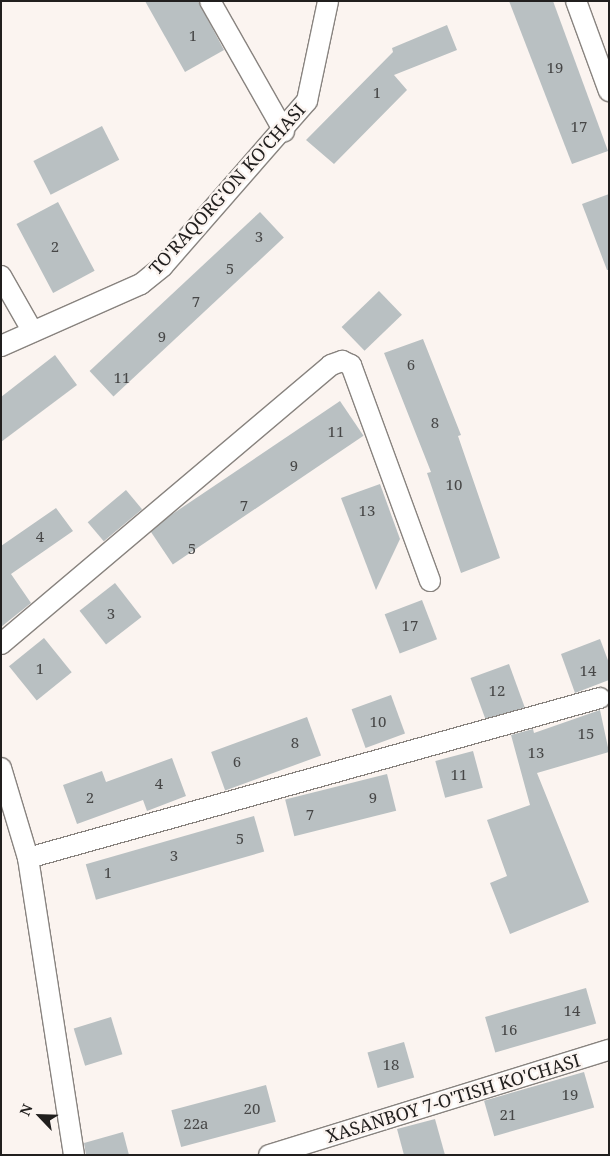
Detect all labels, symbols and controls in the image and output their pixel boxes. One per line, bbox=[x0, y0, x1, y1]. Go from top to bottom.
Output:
house number: 1 bbox=[189, 27, 197, 45]
house number: 19 bbox=[547, 59, 563, 77]
house number: 1 bbox=[373, 84, 381, 102]
street label: TO'RAQORG'ON KO'CHASI bbox=[144, 99, 310, 279]
house number: 17 bbox=[571, 118, 587, 136]
house number: 3 bbox=[255, 228, 263, 246]
house number: 2 bbox=[51, 238, 59, 256]
house number: 5 bbox=[226, 260, 234, 278]
house number: 7 bbox=[192, 293, 200, 311]
house number: 9 bbox=[158, 328, 166, 346]
house number: 6 bbox=[407, 356, 415, 374]
house number: 11 bbox=[114, 369, 130, 387]
house number: 8 bbox=[431, 414, 439, 432]
house number: 11 bbox=[328, 423, 344, 441]
house number: 9 bbox=[290, 457, 298, 475]
house number: 10 bbox=[446, 476, 462, 494]
house number: 7 bbox=[240, 497, 248, 515]
house number: 13 bbox=[359, 502, 375, 520]
house number: 4 bbox=[36, 528, 44, 546]
house number: 5 bbox=[188, 540, 196, 558]
house number: 3 bbox=[107, 605, 115, 623]
house number: 17 bbox=[402, 617, 418, 635]
house number: 1 bbox=[36, 660, 44, 678]
house number: 14 bbox=[580, 662, 596, 680]
house number: 12 bbox=[489, 682, 505, 700]
house number: 10 bbox=[370, 713, 386, 731]
house number: 15 bbox=[578, 725, 594, 743]
house number: 8 bbox=[291, 734, 299, 752]
house number: 13 bbox=[528, 744, 544, 762]
house number: 6 bbox=[233, 753, 241, 771]
house number: 11 bbox=[451, 766, 467, 784]
house number: 4 bbox=[155, 775, 163, 793]
house number: 2 bbox=[86, 789, 94, 807]
house number: 9 bbox=[369, 789, 377, 807]
house number: 7 bbox=[306, 806, 314, 824]
house number: 5 bbox=[236, 830, 244, 848]
house number: 3 bbox=[170, 847, 178, 865]
house number: 1 bbox=[104, 864, 112, 882]
house number: 14 bbox=[564, 1002, 580, 1020]
house number: 16 bbox=[501, 1021, 517, 1039]
street label: XASANBOY 7-O'TISH KO'CHASI bbox=[323, 1049, 583, 1147]
house number: 18 bbox=[383, 1056, 399, 1074]
house number: 19 bbox=[562, 1086, 578, 1104]
north arrow bbox=[15, 1091, 65, 1141]
house number: 20 bbox=[244, 1100, 260, 1118]
text: N bbox=[15, 1101, 37, 1119]
house number: 21 bbox=[500, 1106, 516, 1124]
house number: 22а bbox=[183, 1115, 209, 1133]

